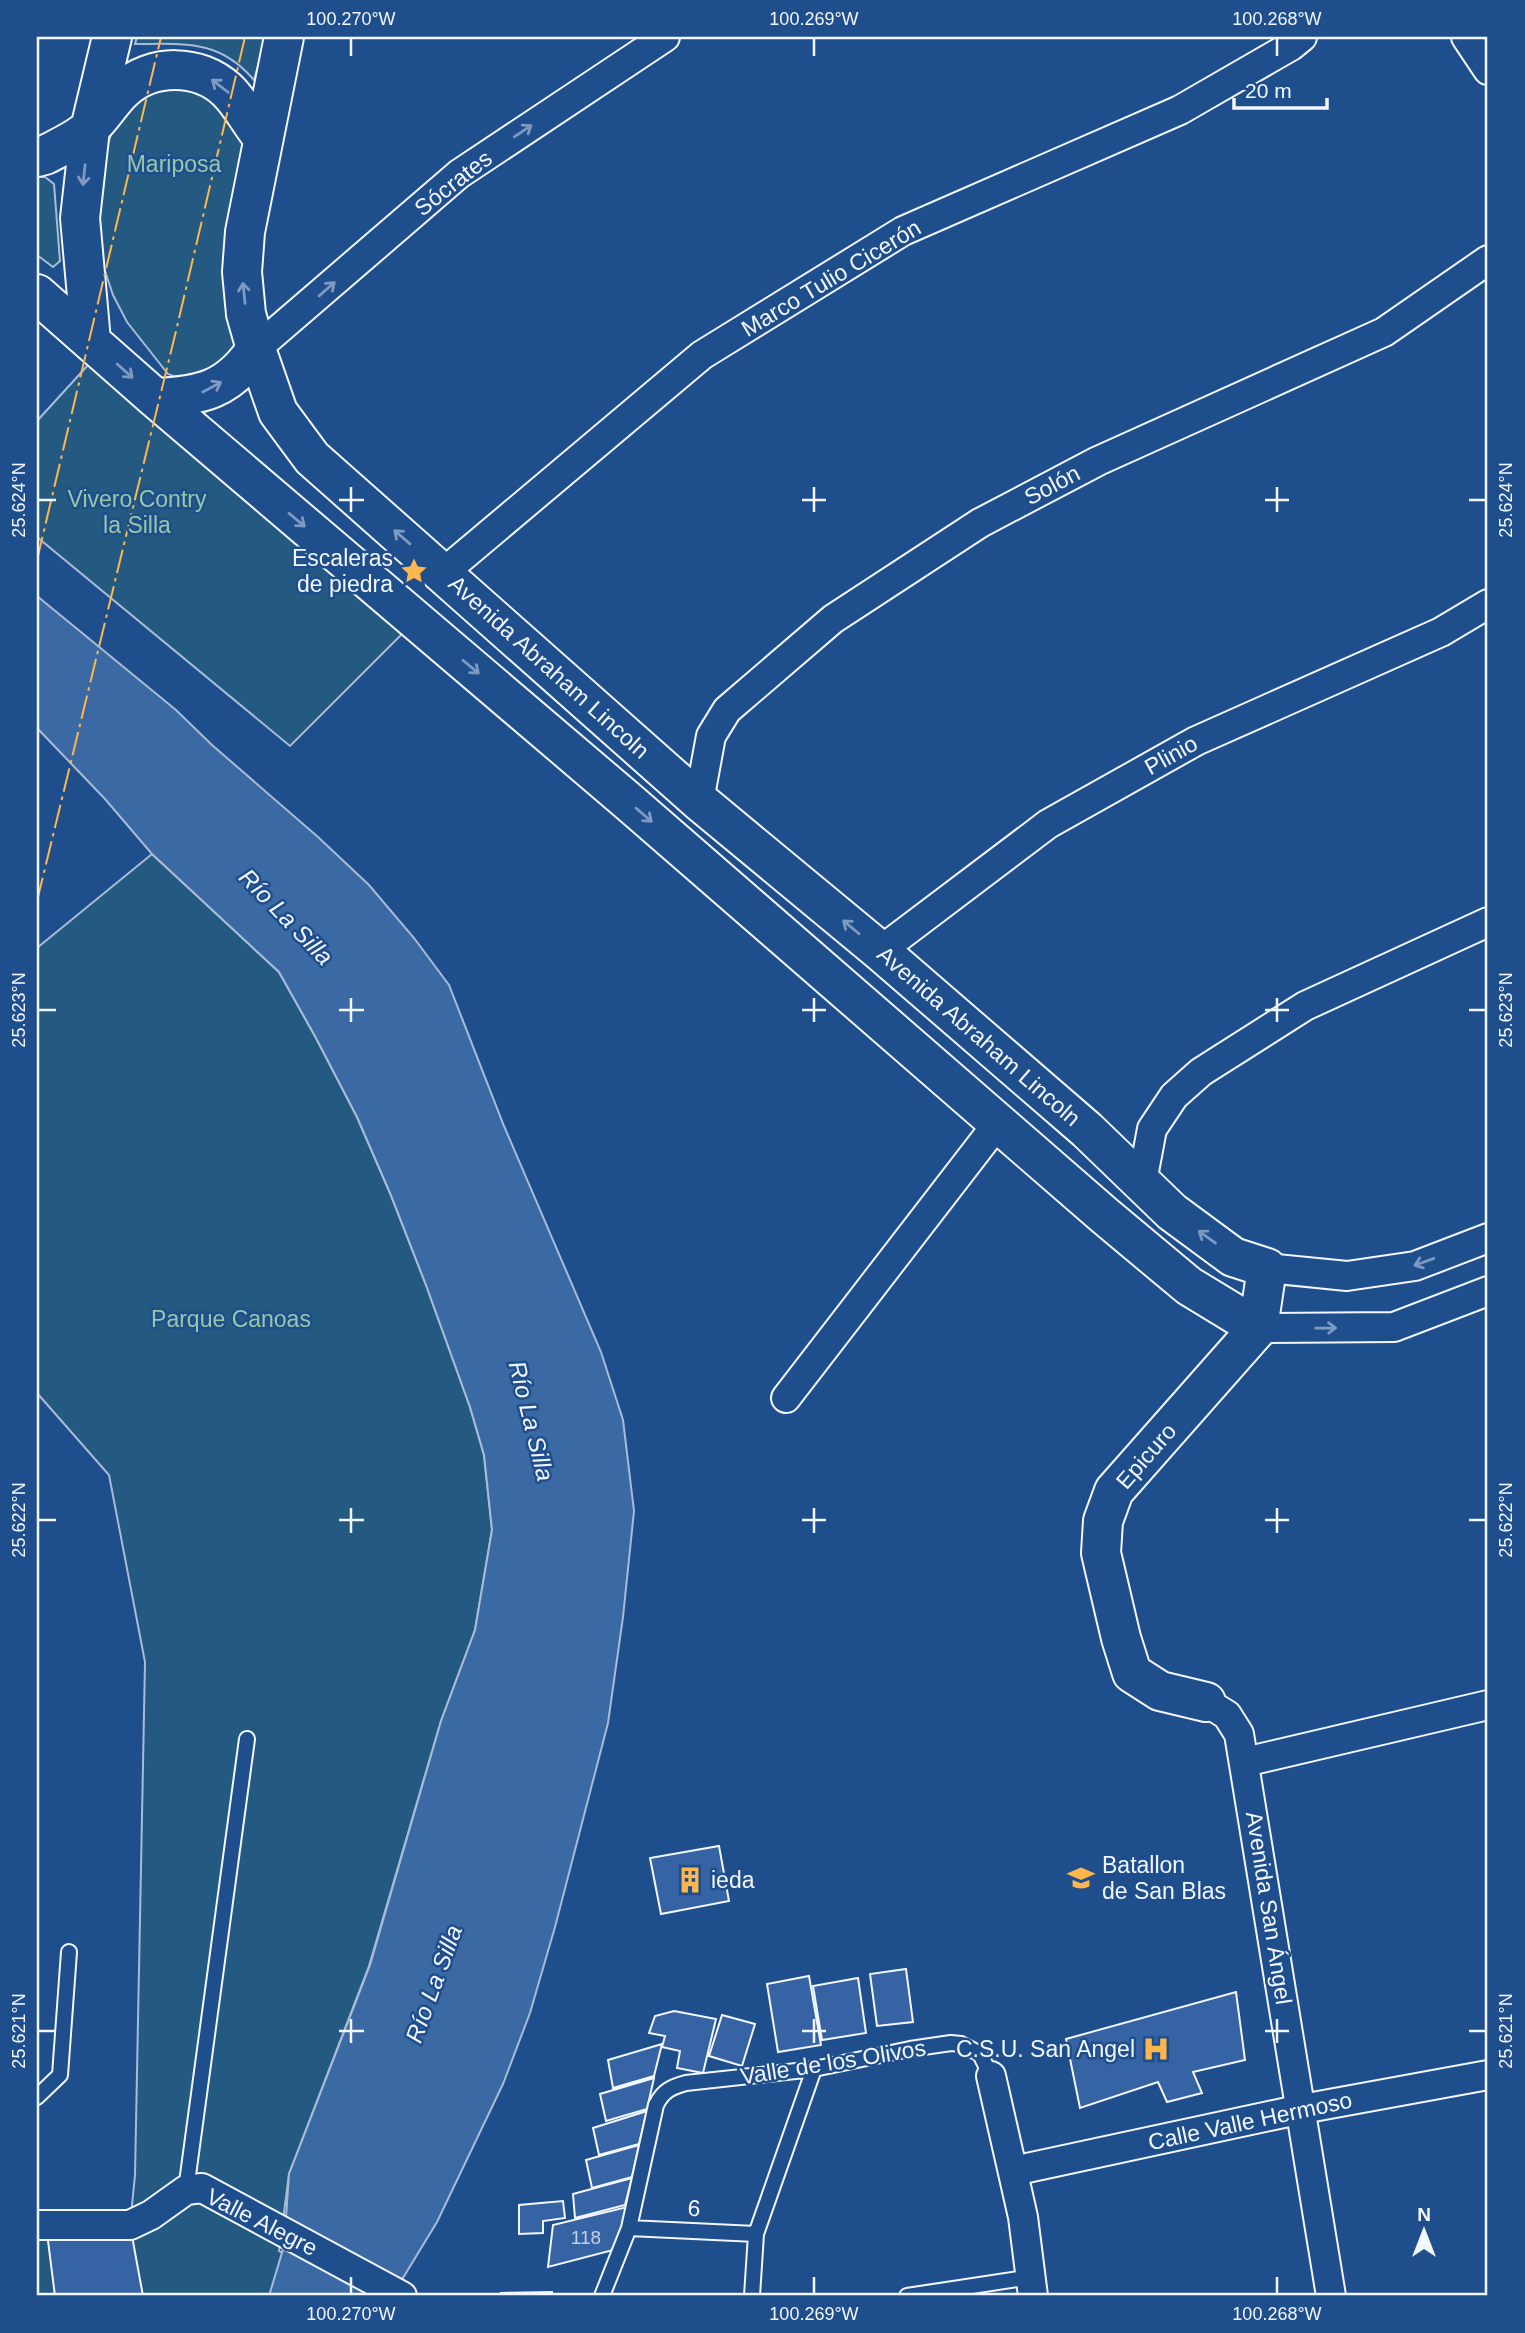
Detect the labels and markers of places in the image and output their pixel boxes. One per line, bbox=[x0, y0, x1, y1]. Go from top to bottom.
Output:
place label: Escaleras de piedra bbox=[292, 545, 393, 597]
place icon: Escaleras de piedra bbox=[399, 556, 429, 586]
place label: Batallon de San Blas bbox=[1102, 1852, 1226, 1904]
school or university icon: Batallon de San Blas bbox=[1066, 1863, 1096, 1893]
building icon: ieda bbox=[675, 1865, 705, 1895]
place label: ieda bbox=[711, 1867, 755, 1893]
hospital icon: C.S.U. San Angel bbox=[1141, 2034, 1171, 2064]
place label: C.S.U. San Angel bbox=[956, 2036, 1135, 2062]

